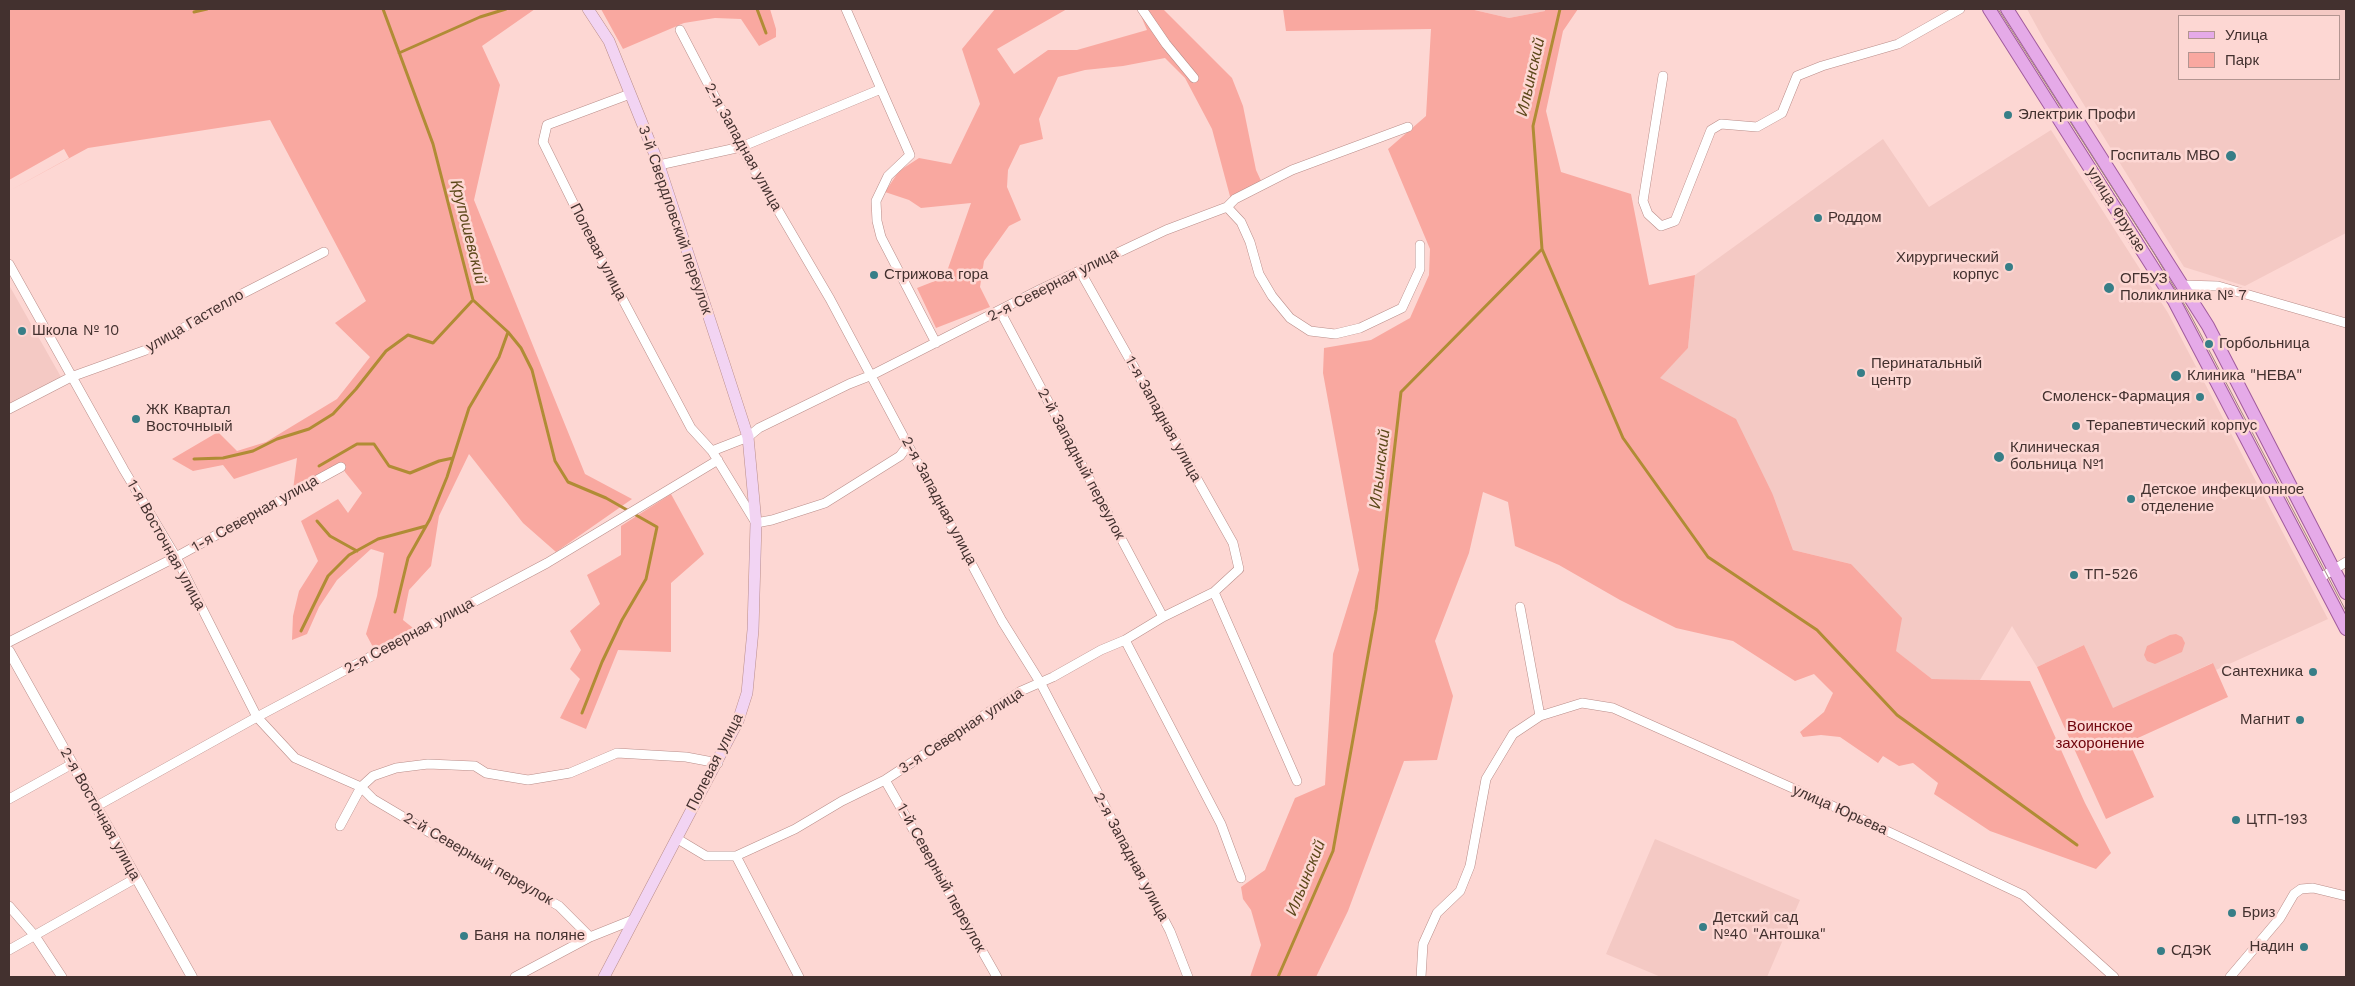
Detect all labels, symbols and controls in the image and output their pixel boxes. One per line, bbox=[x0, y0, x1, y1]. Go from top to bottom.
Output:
legend bbox=[2178, 15, 2340, 80]
text: Улица bbox=[2225, 26, 2268, 44]
water label: Ильинский bbox=[1513, 36, 1549, 118]
text: Парк bbox=[2225, 51, 2259, 69]
street label: 2-я Западная улица bbox=[700, 80, 786, 214]
place label: Электрик Профи bbox=[2018, 106, 2136, 124]
marker: Электрик Профи bbox=[2002, 109, 2014, 121]
street label: 3-й Свердловский переулок bbox=[634, 123, 716, 317]
place label: Госпиталь МВО bbox=[2110, 147, 2220, 165]
marker: Госпиталь МВО bbox=[2224, 149, 2238, 163]
street label: улица Фрунзе bbox=[2083, 164, 2149, 256]
water label: Крупошевский bbox=[446, 178, 490, 286]
street label: Полевая улица bbox=[566, 200, 630, 304]
place label: Роддом bbox=[1828, 209, 1882, 227]
marker: Роддом bbox=[1812, 212, 1824, 224]
street label: 2-я Северная улица bbox=[985, 244, 1121, 326]
place label: Хирургический корпус bbox=[1896, 249, 1999, 284]
marker: Хирургический корпус bbox=[2003, 261, 2015, 273]
place label: Стрижова гора bbox=[884, 266, 988, 284]
marker: Стрижова гора bbox=[868, 269, 880, 281]
place label: ОГБУЗ Поликлиника № 7 bbox=[2120, 270, 2247, 305]
marker: ОГБУЗ Поликлиника № 7 bbox=[2102, 281, 2116, 295]
street label: улица Гастелло bbox=[143, 286, 247, 356]
place label: Школа № 10 bbox=[32, 322, 119, 340]
marker: Школа № 10 bbox=[16, 325, 28, 337]
place label: Горбольница bbox=[2219, 335, 2310, 353]
marker: Горбольница bbox=[2203, 338, 2215, 350]
street label: 1-я Западная улица bbox=[1121, 353, 1205, 485]
place label: Перинатальный центр bbox=[1871, 355, 1982, 390]
marker: Перинатальный центр bbox=[1855, 367, 1867, 379]
place label: Клиника "НЕВА" bbox=[2187, 367, 2302, 385]
marker: Клиника "НЕВА" bbox=[2169, 369, 2183, 383]
street label: 2-й Западный переулок bbox=[1033, 385, 1129, 543]
place label: Смоленск-Фармация bbox=[2042, 388, 2190, 406]
marker: Смоленск-Фармация bbox=[2194, 391, 2206, 403]
place label: ЖК Квартал Восточныый bbox=[146, 401, 233, 436]
marker: ЖК Квартал Восточныый bbox=[130, 413, 142, 425]
place label: Терапевтический корпус bbox=[2086, 417, 2257, 435]
marker: Терапевтический корпус bbox=[2070, 420, 2082, 432]
water label: Ильинский bbox=[1366, 428, 1394, 510]
street label: 2-я Западная улица bbox=[897, 434, 981, 568]
place label: Клиническая больница №1 bbox=[2010, 439, 2104, 474]
marker: Клиническая больница №1 bbox=[1992, 450, 2006, 464]
street label: 1-я Северная улица bbox=[189, 472, 321, 556]
street label: 1-я Восточная улица bbox=[123, 477, 209, 613]
place label: Детское инфекционное отделение bbox=[2141, 481, 2304, 516]
marker: Детское инфекционное отделение bbox=[2125, 493, 2137, 505]
place label: ТП-526 bbox=[2084, 566, 2138, 584]
marker: ТП-526 bbox=[2068, 569, 2080, 581]
street label: 2-я Северная улица bbox=[341, 594, 477, 678]
place label: Сантехника bbox=[2221, 663, 2303, 681]
marker: Сантехника bbox=[2307, 666, 2319, 678]
street label: 3-я Северная улица bbox=[896, 684, 1026, 778]
street label: Полевая улица bbox=[683, 710, 747, 814]
place label: Магнит bbox=[2240, 711, 2290, 729]
marker: Магнит bbox=[2294, 714, 2306, 726]
park label: Воинское захоронение bbox=[2055, 718, 2145, 753]
street label: 2-я Восточная улица bbox=[56, 745, 144, 883]
street label: улица Юрьева bbox=[1790, 781, 1890, 839]
street label: 2-я Западная улица bbox=[1089, 790, 1173, 924]
street label: 1-й Северный переулок bbox=[893, 801, 989, 955]
street label: 2-й Северный переулок bbox=[400, 809, 556, 909]
place label: ЦТП-193 bbox=[2246, 811, 2308, 829]
marker: ЦТП-193 bbox=[2230, 814, 2242, 826]
water label: Ильинский bbox=[1282, 837, 1330, 919]
place label: Бриз bbox=[2242, 904, 2275, 922]
marker: Бриз bbox=[2226, 907, 2238, 919]
place label: Детский сад №40 "Антошка" bbox=[1713, 909, 1826, 944]
marker: Детский сад №40 "Антошка" bbox=[1697, 921, 1709, 933]
place label: Баня на поляне bbox=[474, 927, 585, 945]
marker: Баня на поляне bbox=[458, 930, 470, 942]
place label: Надин bbox=[2249, 938, 2294, 956]
marker: Надин bbox=[2298, 941, 2310, 953]
place label: СДЭК bbox=[2171, 942, 2211, 960]
marker: СДЭК bbox=[2155, 945, 2167, 957]

